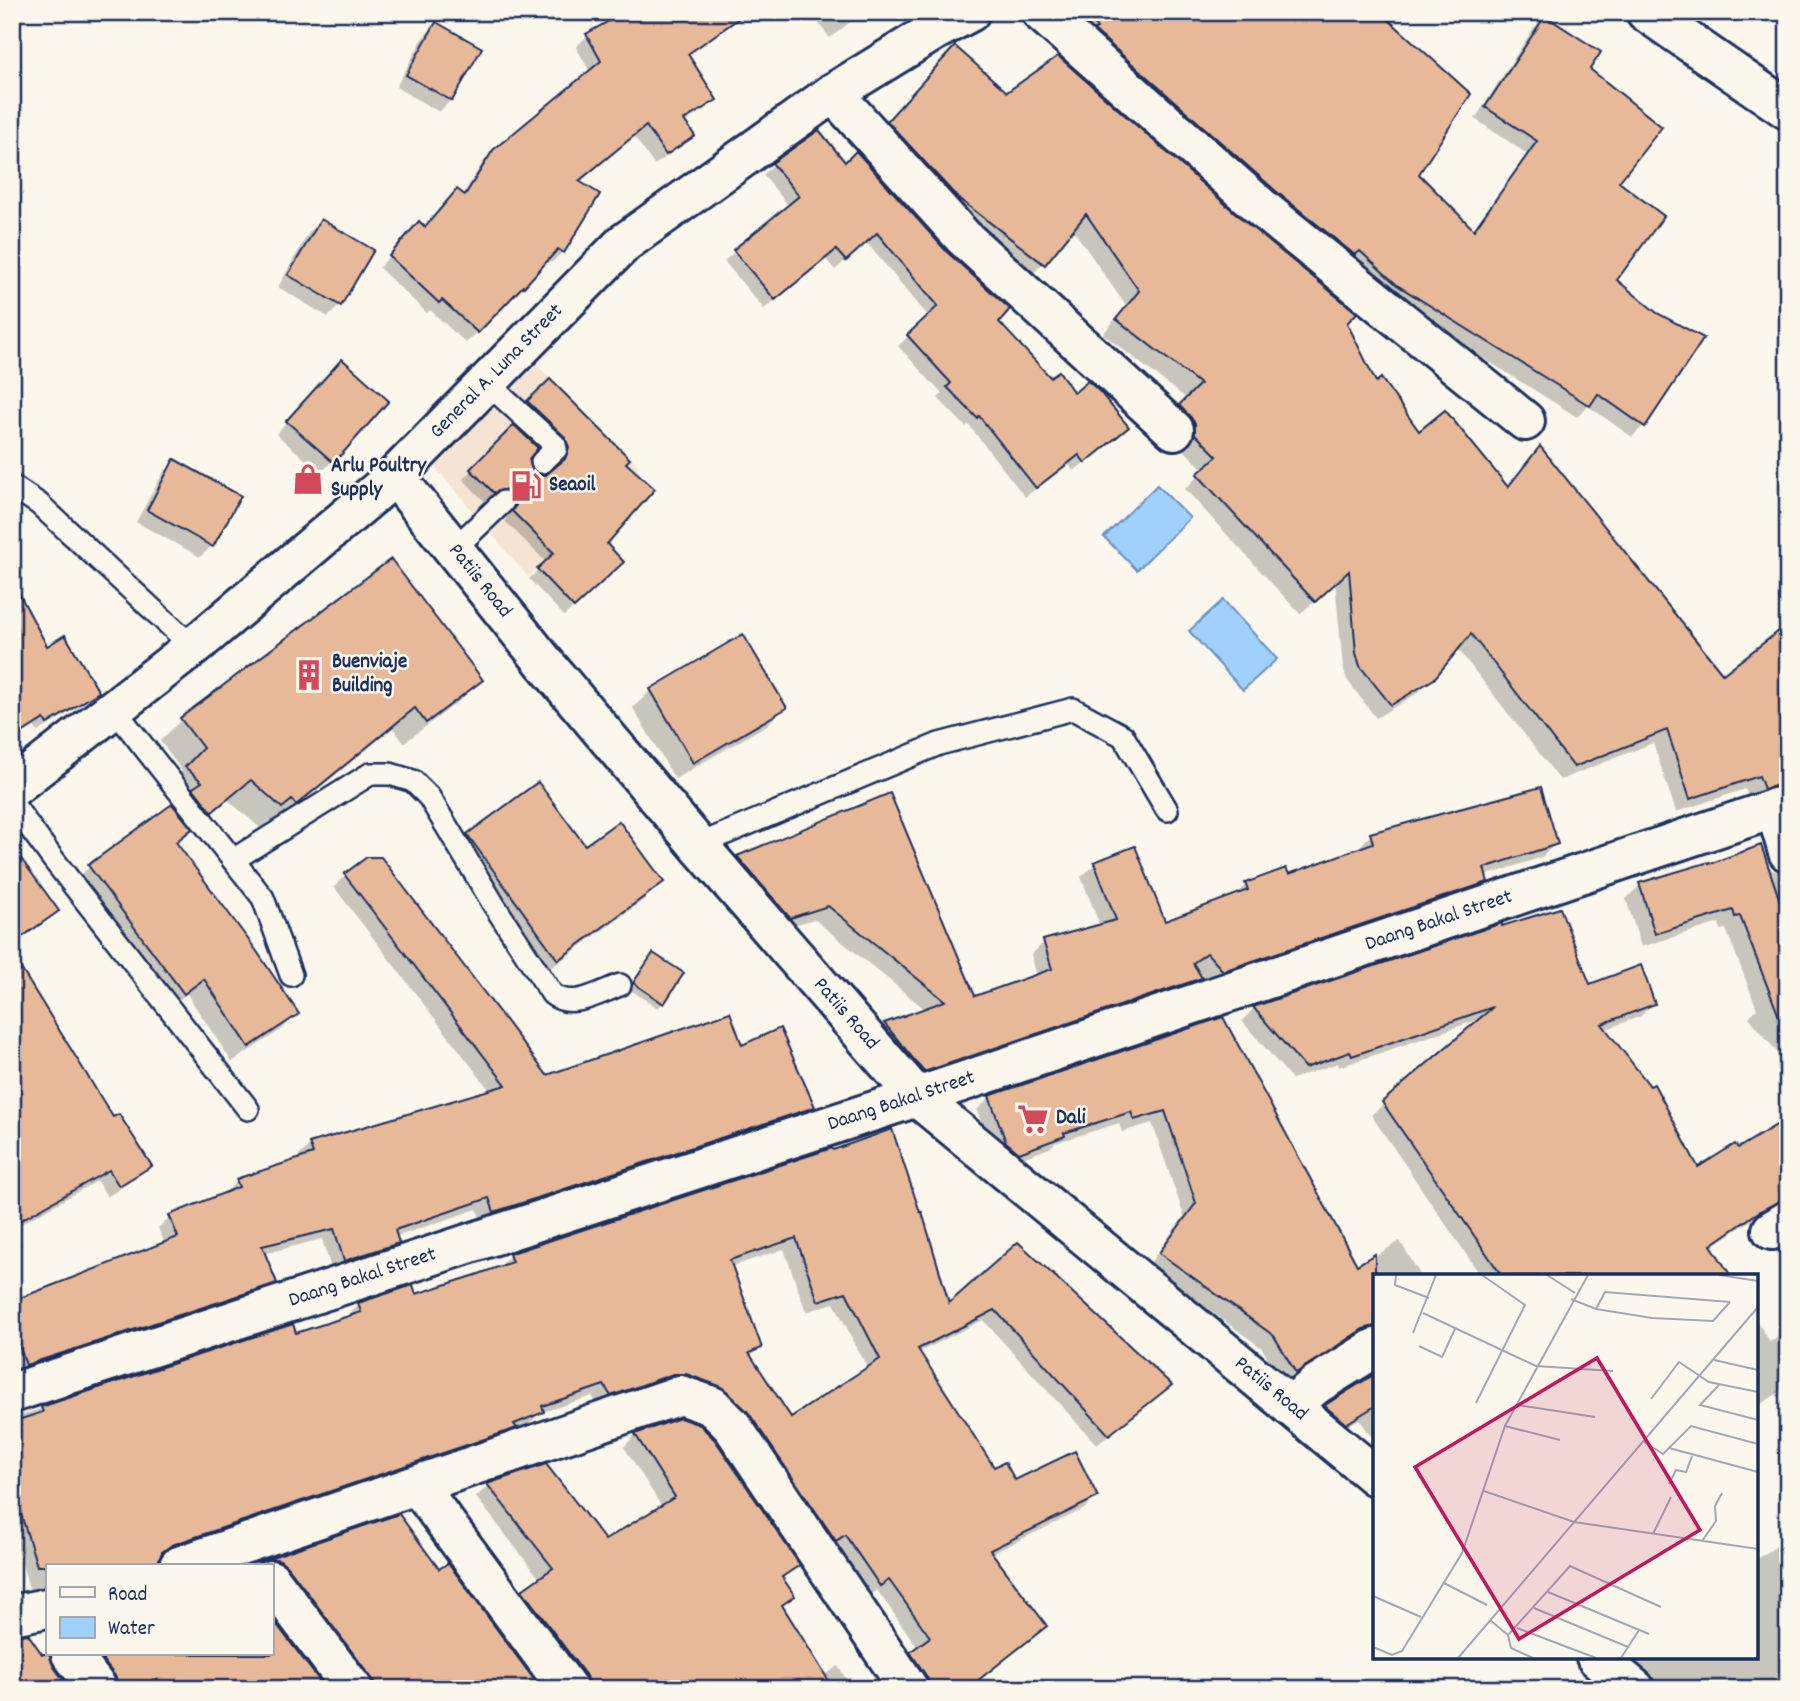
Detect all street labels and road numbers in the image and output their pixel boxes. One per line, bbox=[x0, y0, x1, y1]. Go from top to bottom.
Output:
street label: General A. Luna Street bbox=[424, 297, 571, 446]
street label: Patiis Road bbox=[440, 538, 518, 625]
street label: Daang Bakal Street bbox=[1362, 883, 1517, 960]
street label: Patiis Road bbox=[805, 971, 885, 1057]
street label: Daang Bakal Street bbox=[824, 1063, 979, 1140]
street label: Daang Bakal Street bbox=[285, 1240, 441, 1316]
street label: Patiis Road bbox=[1227, 1350, 1314, 1429]

